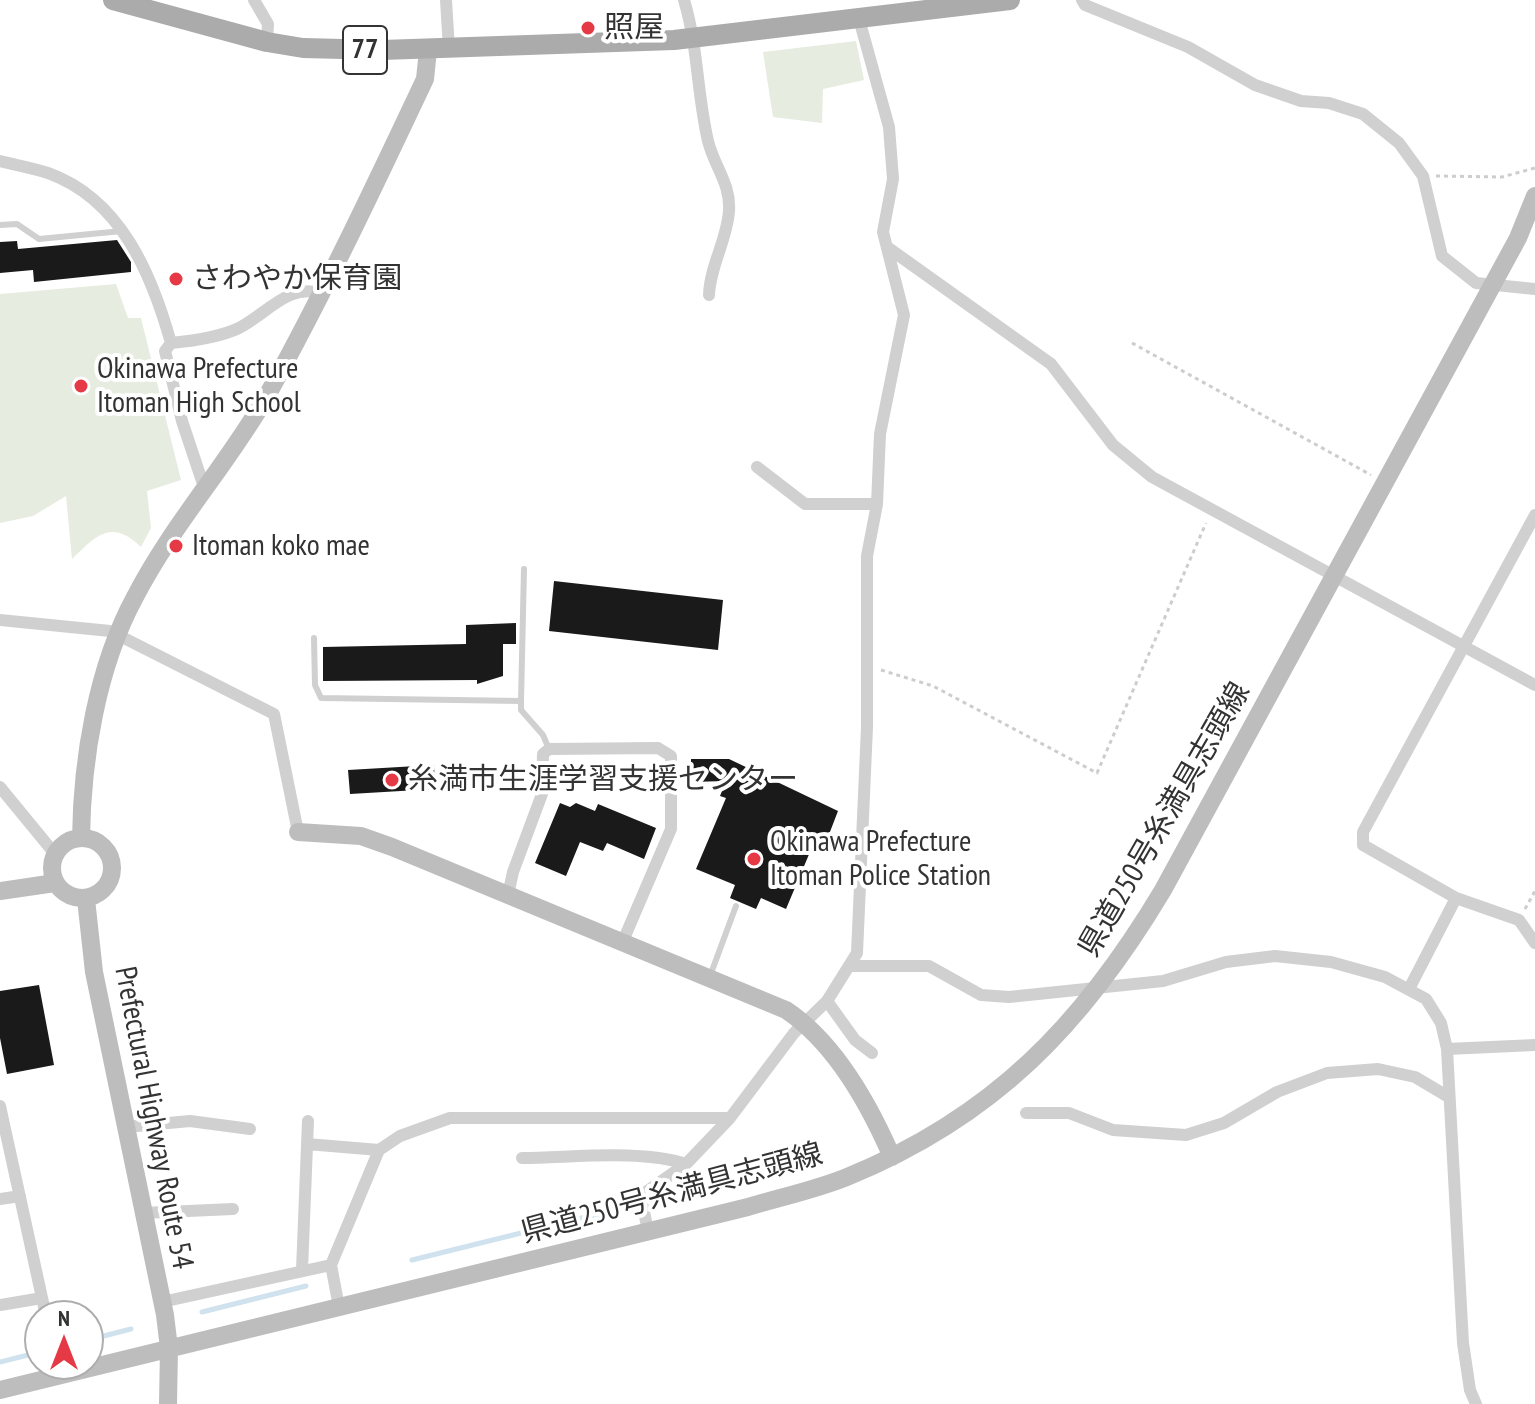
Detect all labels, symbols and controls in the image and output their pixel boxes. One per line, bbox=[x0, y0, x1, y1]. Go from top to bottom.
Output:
place label: 照屋 bbox=[604, 10, 664, 46]
marker: 照屋 bbox=[579, 19, 597, 37]
road number: 77 bbox=[343, 26, 387, 74]
place label: さわやか保育園 bbox=[192, 261, 402, 297]
marker: さわやか保育園 bbox=[167, 270, 185, 288]
place label: Okinawa Prefecture Itoman High School bbox=[97, 351, 301, 422]
marker: Okinawa Prefecture Itoman High School bbox=[72, 377, 90, 395]
place label: Itoman koko mae bbox=[192, 528, 370, 564]
marker: Itoman koko mae bbox=[167, 537, 185, 555]
street label: 県道250号糸満具志頭線 bbox=[1072, 677, 1258, 963]
place label: 糸満市生涯学習支援センター bbox=[408, 762, 798, 798]
marker: 糸満市生涯学習支援センター bbox=[383, 771, 401, 789]
place label: Okinawa Prefecture Itoman Police Station bbox=[770, 824, 991, 894]
marker: Okinawa Prefecture Itoman Police Station bbox=[745, 850, 763, 868]
street label: Prefectural Highway Route 54 bbox=[106, 964, 200, 1272]
street label: 県道250号糸満具志頭線 bbox=[517, 1136, 827, 1252]
north arrow bbox=[24, 1300, 104, 1380]
text: N bbox=[58, 1304, 70, 1332]

